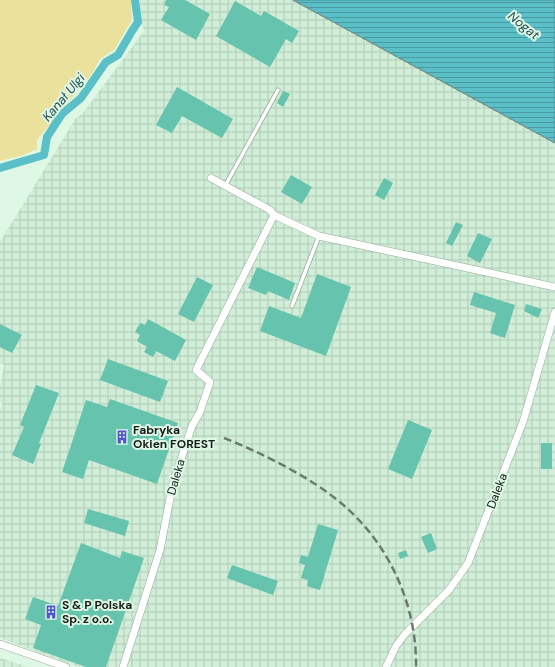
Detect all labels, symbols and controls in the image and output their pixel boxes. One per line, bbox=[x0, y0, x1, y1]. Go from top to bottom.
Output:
water label: Nogat bbox=[504, 7, 544, 44]
water label: Kanał Ulgi bbox=[38, 69, 89, 125]
place label: Fabryka Okien FOREST bbox=[133, 422, 215, 452]
building icon: Fabryka Okien FOREST bbox=[114, 429, 130, 445]
street label: Daleka bbox=[163, 457, 189, 497]
street label: Daleka bbox=[483, 471, 511, 511]
place label: S & P Polska Sp. z o.o. bbox=[62, 597, 132, 627]
building icon: S & P Polska Sp. z o.o. bbox=[43, 604, 59, 620]

